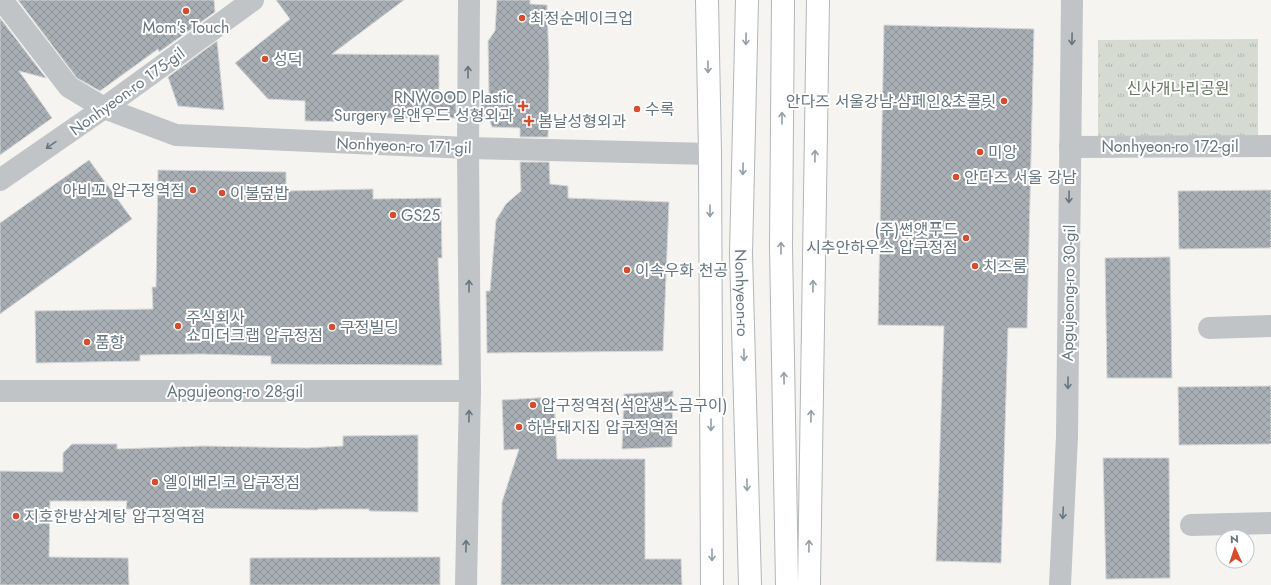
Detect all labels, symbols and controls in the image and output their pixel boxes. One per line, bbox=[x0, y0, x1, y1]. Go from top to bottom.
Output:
marker: Mom's Touch bbox=[181, 6, 191, 16]
place label: 최정순메이크업 bbox=[530, 7, 633, 30]
marker: 최정순메이크업 bbox=[517, 13, 527, 23]
place label: Mom's Touch bbox=[143, 16, 229, 39]
one-way arrow bbox=[742, 32, 750, 45]
one-way arrow bbox=[1068, 32, 1075, 45]
street label: Nonhyeon-ro 175-gil bbox=[65, 42, 190, 141]
place label: 성덕 bbox=[273, 48, 302, 71]
marker: 성덕 bbox=[260, 54, 270, 64]
one-way arrow bbox=[704, 60, 712, 73]
one-way arrow bbox=[465, 66, 472, 79]
park label: 신사개나리공원 bbox=[1126, 77, 1230, 100]
place label: RNWOOD Plastic Surgery 알앤우드 성형외과 bbox=[334, 86, 514, 127]
place label: 안다즈 서울강남-샴페인&초콜릿 bbox=[786, 90, 996, 113]
marker: 안다즈 서울강남-샴페인&초콜릿 bbox=[999, 96, 1009, 106]
place label: 수록 bbox=[645, 98, 675, 121]
marker: RNWOOD Plastic Surgery 알앤우드 성형외과 bbox=[517, 100, 529, 112]
marker: 수록 bbox=[632, 104, 642, 114]
place label: 봄날성형외과 bbox=[538, 110, 627, 133]
one-way arrow bbox=[778, 112, 786, 125]
marker: 봄날성형외과 bbox=[523, 115, 535, 127]
street label: Nonhyeon-ro 171-gil bbox=[336, 132, 472, 159]
street label: Nonhyeon-ro 172-gil bbox=[1101, 135, 1239, 158]
one-way arrow bbox=[45, 141, 56, 149]
place label: 미앙 bbox=[988, 141, 1018, 164]
marker: 미앙 bbox=[975, 147, 985, 157]
one-way arrow bbox=[811, 150, 819, 163]
one-way arrow bbox=[739, 162, 747, 175]
place label: 안다즈 서울 강남 bbox=[964, 166, 1077, 189]
marker: 안다즈 서울 강남 bbox=[951, 172, 961, 182]
place label: 아비꼬 압구정역점 bbox=[62, 179, 185, 202]
place label: 이불덮밥 bbox=[230, 182, 289, 205]
marker: 아비꼬 압구정역점 bbox=[188, 185, 198, 195]
marker: 이불덮밥 bbox=[217, 188, 227, 198]
one-way arrow bbox=[1065, 190, 1073, 203]
place label: GS25 bbox=[401, 204, 440, 227]
one-way arrow bbox=[706, 204, 714, 217]
marker: GS25 bbox=[388, 210, 398, 220]
place label: (주)썬앳푸드 시추안하우스 압구정점 bbox=[806, 218, 958, 259]
street label: Apgujeong-ro 30-gil bbox=[1056, 225, 1081, 361]
marker: (주)썬앳푸드 시추안하우스 압구정점 bbox=[961, 233, 971, 243]
one-way arrow bbox=[777, 242, 785, 255]
street label: Nonhyeon-ro bbox=[729, 249, 754, 337]
place label: 치즈룸 bbox=[983, 255, 1027, 278]
place label: 이속우화 천공 bbox=[635, 259, 728, 282]
marker: 치즈룸 bbox=[970, 261, 980, 271]
marker: 이속우화 천공 bbox=[622, 265, 632, 275]
one-way arrow bbox=[465, 280, 473, 293]
one-way arrow bbox=[809, 280, 817, 293]
place label: 주식회사 쇼미더크랩 압구정점 bbox=[186, 306, 323, 347]
place label: 구정빌딩 bbox=[340, 316, 399, 339]
marker: 주식회사 쇼미더크랩 압구정점 bbox=[173, 321, 183, 331]
marker: 구정빌딩 bbox=[327, 322, 337, 332]
place label: 품향 bbox=[95, 331, 125, 354]
marker: 품향 bbox=[82, 337, 92, 347]
one-way arrow bbox=[740, 348, 748, 361]
one-way arrow bbox=[780, 372, 787, 385]
one-way arrow bbox=[1064, 376, 1072, 389]
street label: Apgujeong-ro 28-gil bbox=[167, 380, 303, 403]
place label: 압구정역점(석암생소금구이) bbox=[541, 394, 728, 417]
marker: 압구정역점(석암생소금구이) bbox=[528, 400, 538, 410]
one-way arrow bbox=[465, 410, 473, 423]
one-way arrow bbox=[807, 410, 815, 423]
place label: 하남돼지집 압구정역점 bbox=[527, 416, 679, 439]
one-way arrow bbox=[707, 418, 715, 431]
marker: 하남돼지집 압구정역점 bbox=[514, 422, 524, 432]
place label: 엘이베리코 압구정점 bbox=[163, 471, 300, 494]
marker: 엘이베리코 압구정점 bbox=[150, 477, 160, 487]
one-way arrow bbox=[743, 478, 751, 491]
place label: 지호한방삼계탕 압구정역점 bbox=[24, 505, 205, 528]
one-way arrow bbox=[1060, 506, 1067, 519]
marker: 지호한방삼계탕 압구정역점 bbox=[11, 511, 21, 521]
north arrow bbox=[1215, 529, 1255, 569]
text: N bbox=[1230, 531, 1239, 547]
one-way arrow bbox=[463, 540, 470, 553]
one-way arrow bbox=[805, 540, 813, 553]
one-way arrow bbox=[708, 548, 716, 561]

